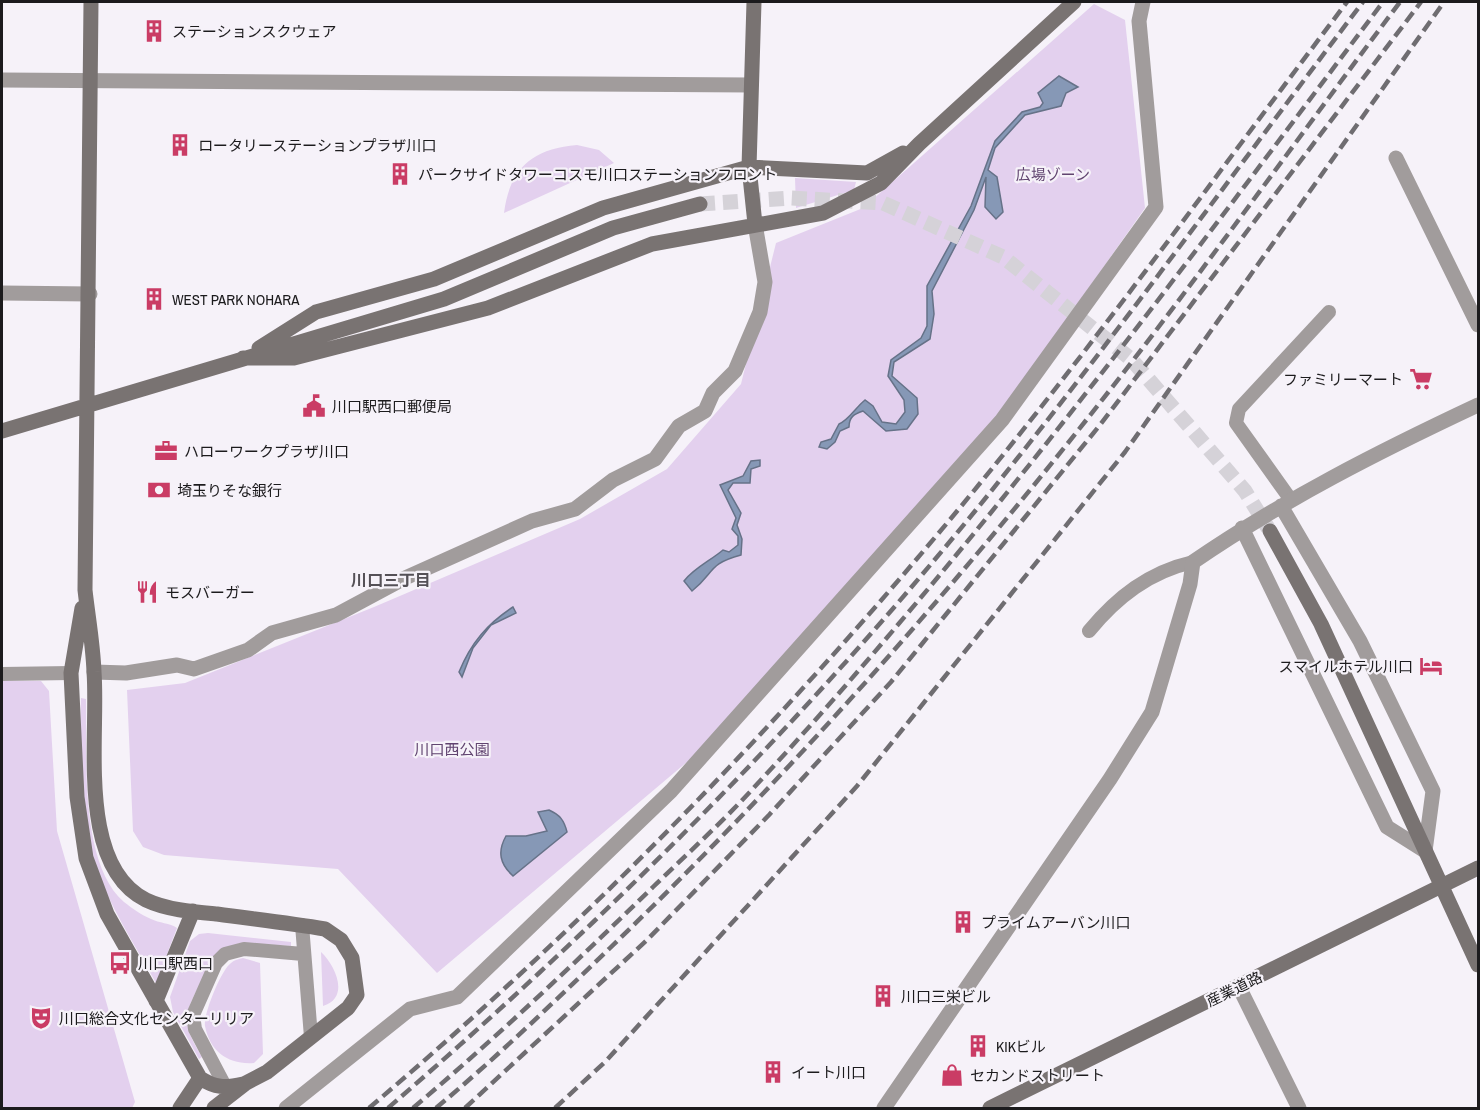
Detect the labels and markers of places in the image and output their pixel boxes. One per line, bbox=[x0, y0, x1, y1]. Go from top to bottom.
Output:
building icon: ステーションスクウェア bbox=[141, 18, 167, 44]
place label: ステーションスクウェア bbox=[172, 21, 336, 42]
building icon: ロータリーステーションプラザ川口 bbox=[167, 132, 193, 158]
place label: ロータリーステーションプラザ川口 bbox=[198, 135, 437, 156]
building icon: パークサイドタワーコスモ川口ステーションフロント bbox=[387, 161, 413, 187]
place label: パークサイドタワーコスモ川口ステーションフロント bbox=[418, 164, 777, 185]
building icon: WEST PARK NOHARA bbox=[141, 286, 167, 312]
place label: WEST PARK NOHARA bbox=[172, 289, 300, 310]
supermarket icon: ファミリーマート bbox=[1408, 366, 1434, 392]
place label: ファミリーマート bbox=[1283, 369, 1403, 390]
public building icon: 川口駅西口郵便局 bbox=[301, 393, 327, 419]
place label: 川口駅西口郵便局 bbox=[332, 396, 452, 417]
office icon: ハローワークプラザ川口 bbox=[153, 438, 179, 464]
place label: ハローワークプラザ川口 bbox=[184, 441, 349, 462]
bank icon: 埼玉りそな銀行 bbox=[146, 477, 172, 503]
place label: 埼玉りそな銀行 bbox=[177, 480, 282, 501]
restaurant icon: モスバーガー bbox=[134, 579, 160, 605]
place label: モスバーガー bbox=[165, 582, 255, 603]
hotel icon: スマイルホテル川口 bbox=[1418, 653, 1444, 679]
place label: スマイルホテル川口 bbox=[1278, 656, 1413, 677]
building icon: プライムアーバン川口 bbox=[950, 909, 976, 935]
place label: プライムアーバン川口 bbox=[981, 912, 1130, 933]
bus stop icon: 川口駅西口 bbox=[107, 950, 133, 976]
place label: 川口駅西口 bbox=[138, 953, 213, 974]
building icon: 川口三栄ビル bbox=[870, 983, 896, 1009]
place label: 川口三栄ビル bbox=[901, 986, 991, 1007]
theatre icon: 川口総合文化センターリリア bbox=[28, 1005, 54, 1031]
place label: 川口総合文化センターリリア bbox=[59, 1008, 254, 1029]
building icon: KIKビル bbox=[965, 1033, 991, 1059]
place label: KIKビル bbox=[996, 1036, 1046, 1057]
building icon: イート川口 bbox=[760, 1059, 786, 1085]
place label: イート川口 bbox=[791, 1062, 866, 1083]
shop icon: セカンドストリート bbox=[939, 1062, 965, 1088]
place label: セカンドストリート bbox=[970, 1065, 1105, 1086]

